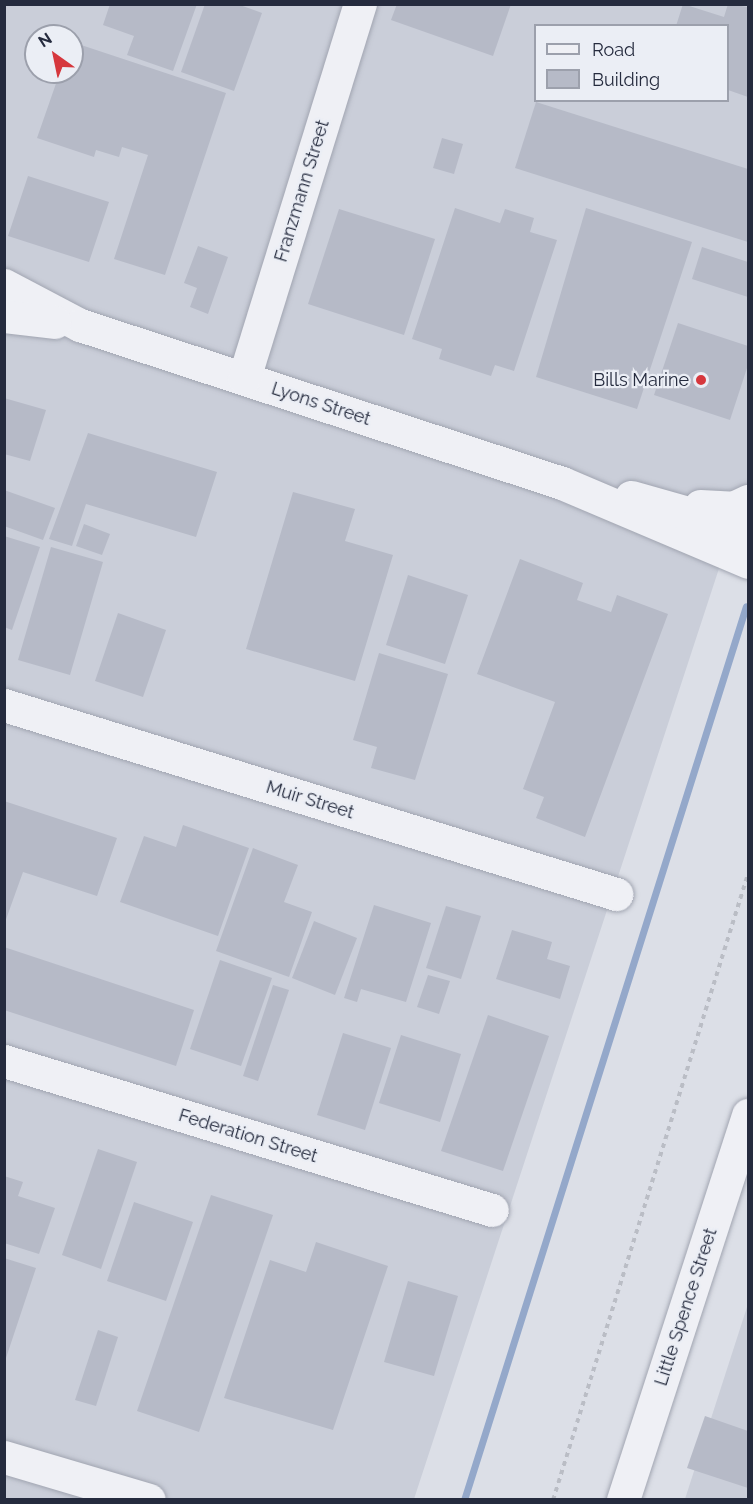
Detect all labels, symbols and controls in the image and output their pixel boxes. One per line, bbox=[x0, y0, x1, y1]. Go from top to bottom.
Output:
north arrow bbox=[24, 24, 84, 84]
legend bbox=[534, 24, 729, 102]
text: N bbox=[35, 29, 55, 51]
text: Road bbox=[592, 39, 635, 60]
text: Building bbox=[592, 69, 660, 90]
street label: Franzmann Street bbox=[270, 117, 334, 265]
place label: Bills Marine bbox=[593, 369, 689, 391]
marker: Bills Marine bbox=[694, 373, 708, 387]
street label: Lyons Street bbox=[269, 378, 373, 430]
street label: Muir Street bbox=[263, 776, 357, 824]
street label: Federation Street bbox=[176, 1105, 320, 1167]
street label: Little Spence Street bbox=[650, 1225, 722, 1389]

